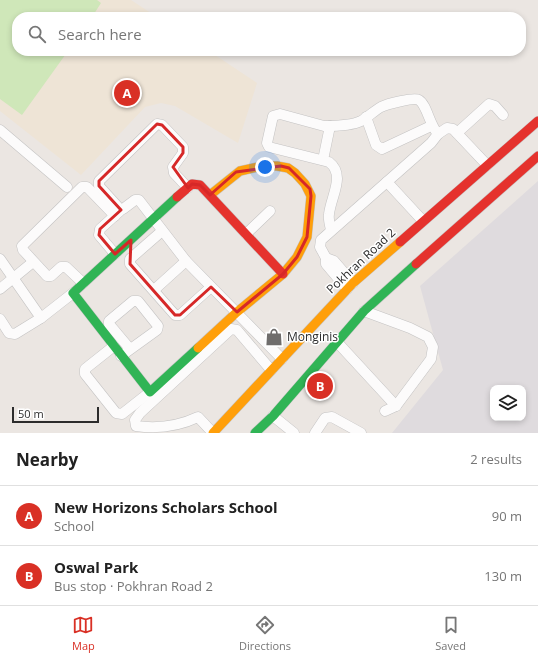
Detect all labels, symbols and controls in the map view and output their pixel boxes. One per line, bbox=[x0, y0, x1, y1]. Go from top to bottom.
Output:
search box bbox=[12, 12, 526, 56]
icon: search bbox=[26, 23, 48, 45]
text: Search here bbox=[58, 24, 142, 44]
pin: A bbox=[114, 78, 140, 108]
your location bbox=[255, 157, 275, 177]
street label: Pokhran Road 2 bbox=[322, 224, 399, 297]
shop icon: Monginis bbox=[264, 327, 284, 347]
place label: Monginis bbox=[287, 328, 338, 345]
pin: B bbox=[307, 371, 333, 401]
map controls bbox=[490, 385, 526, 421]
button: layers bbox=[490, 385, 526, 421]
scale bar bbox=[12, 405, 99, 424]
text: 50 m bbox=[18, 406, 44, 421]
text: Nearby bbox=[16, 448, 78, 471]
text: 2 results bbox=[470, 450, 522, 468]
text: New Horizons Scholars School bbox=[54, 497, 278, 517]
text: A bbox=[25, 507, 33, 525]
text: 90 m bbox=[492, 507, 522, 525]
text: School bbox=[54, 517, 94, 535]
text: Oswal Park bbox=[54, 557, 138, 577]
text: B bbox=[25, 567, 33, 585]
text: 130 m bbox=[484, 567, 522, 585]
text: Bus stop · Pokhran Road 2 bbox=[54, 577, 213, 595]
tab: Map bbox=[72, 614, 95, 653]
tab: Directions bbox=[239, 614, 291, 653]
tab: Saved bbox=[435, 614, 466, 653]

